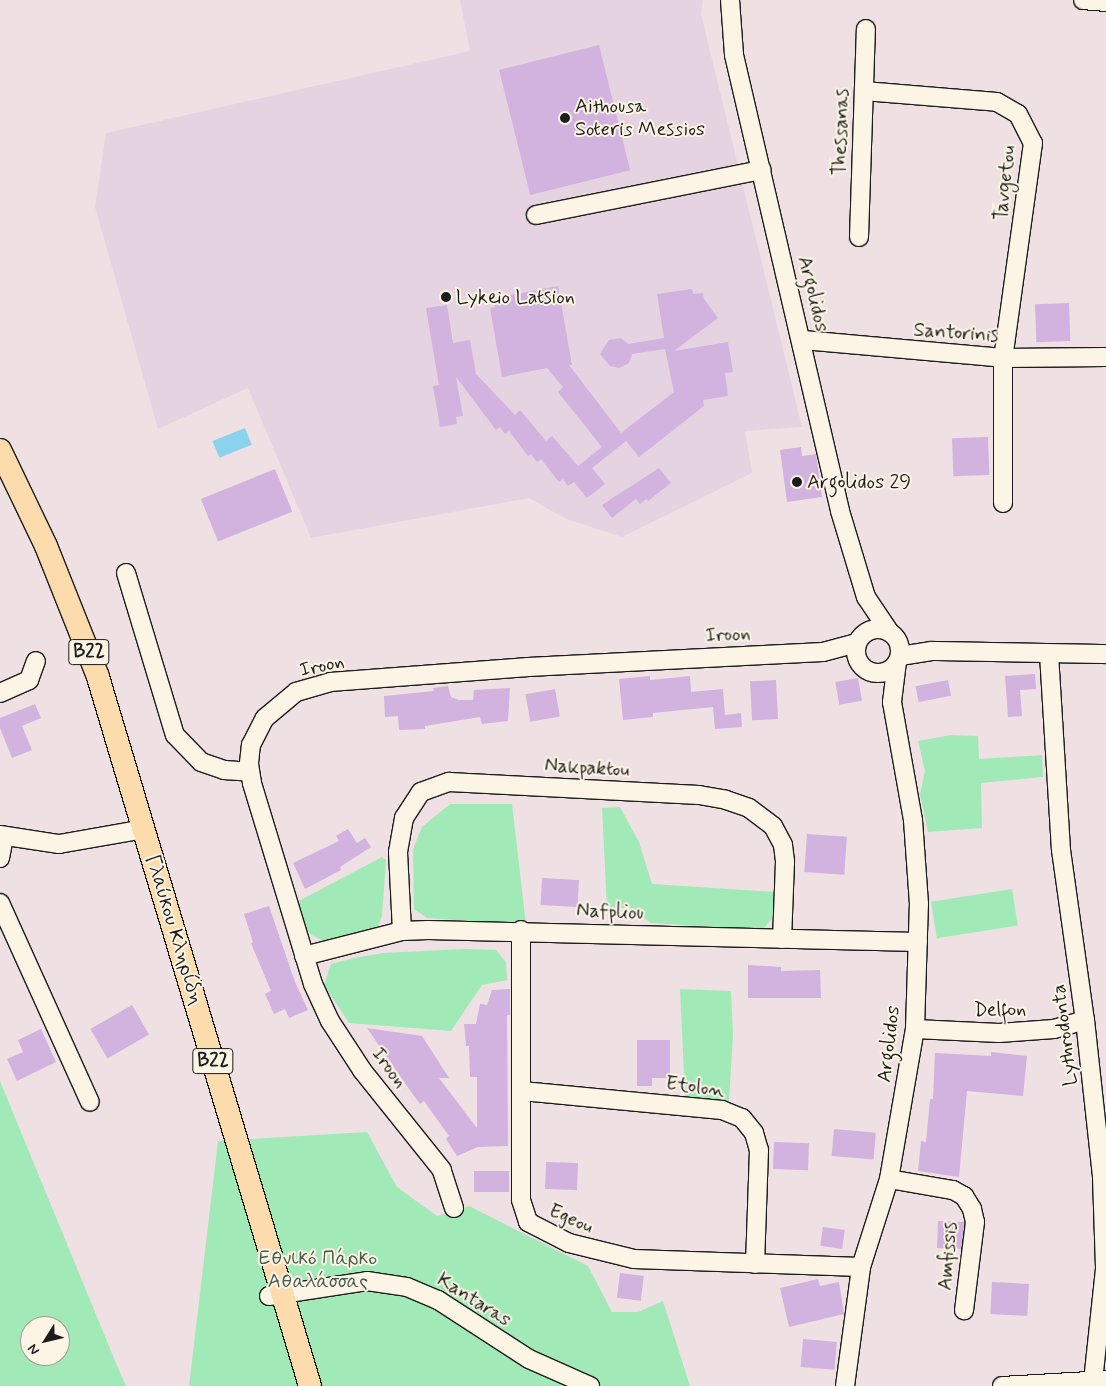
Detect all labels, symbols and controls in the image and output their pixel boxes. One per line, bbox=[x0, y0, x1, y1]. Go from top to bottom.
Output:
street label: Thessanas bbox=[827, 88, 855, 176]
place label: Aithousa Soteris Messios bbox=[575, 94, 703, 141]
marker: Aithousa Soteris Messios bbox=[559, 112, 571, 124]
street label: Tavgetou bbox=[989, 144, 1021, 222]
street label: Argolidos bbox=[792, 254, 834, 334]
place label: Lykeio Latsion bbox=[456, 285, 575, 309]
marker: Lykeio Latsion bbox=[440, 291, 452, 303]
street label: Santorinis bbox=[913, 318, 999, 348]
place label: Argolidos 29 bbox=[807, 470, 911, 494]
marker: Argolidos 29 bbox=[791, 476, 803, 488]
street label: Iroon bbox=[705, 622, 751, 648]
road number: B22 bbox=[68, 636, 110, 669]
street label: Iroon bbox=[297, 650, 347, 682]
street label: Nakpaktou bbox=[544, 754, 630, 782]
street label: Γλαύκου Κληρίδη bbox=[140, 852, 208, 1008]
street label: Nafpliou bbox=[576, 899, 644, 925]
street label: Lythrodonta bbox=[1047, 983, 1083, 1087]
street label: Delfon bbox=[974, 998, 1026, 1022]
street label: Argolidos bbox=[872, 1004, 906, 1084]
street label: Iroon bbox=[366, 1043, 412, 1093]
road number: B22 bbox=[192, 1044, 234, 1078]
street label: Etolon bbox=[664, 1072, 726, 1102]
street label: Egeou bbox=[545, 1199, 597, 1239]
street label: Amfissis bbox=[933, 1221, 963, 1291]
park label: Εθνικό Πάρκο Αθαλάσσας bbox=[259, 1247, 377, 1294]
street label: Kantaras bbox=[432, 1268, 516, 1332]
north arrow bbox=[20, 1316, 70, 1366]
text: N bbox=[24, 1340, 44, 1358]

